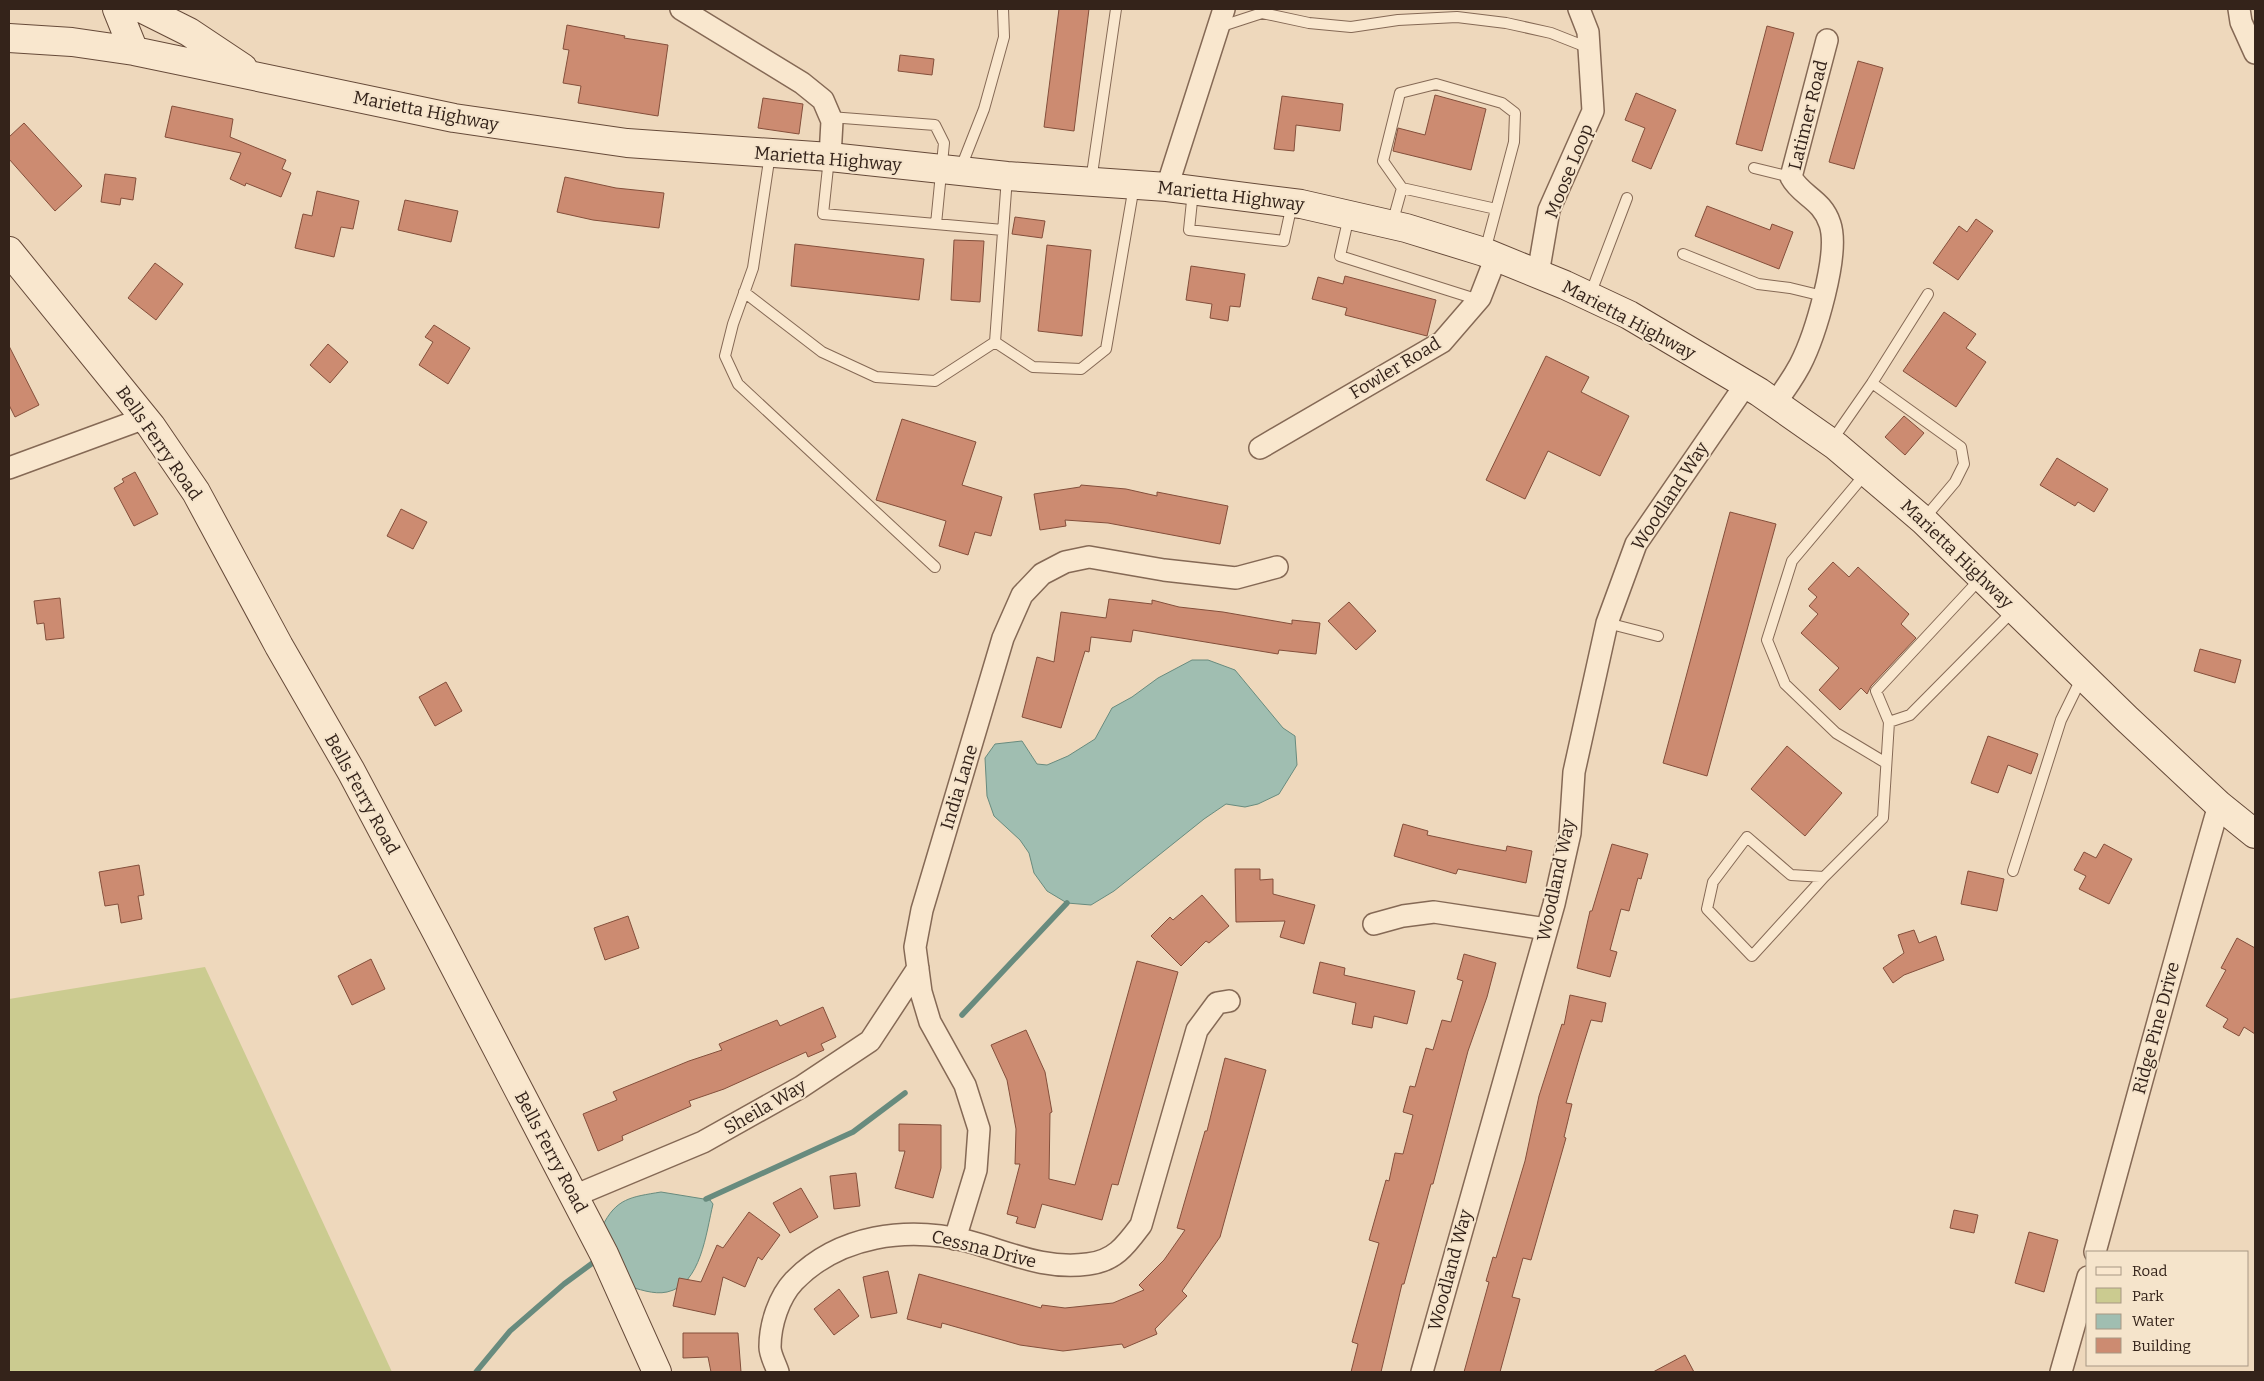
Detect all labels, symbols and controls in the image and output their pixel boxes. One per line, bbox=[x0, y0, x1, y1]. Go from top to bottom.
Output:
street label: Latimer Road bbox=[1784, 58, 1832, 172]
street label: Marietta Highway bbox=[351, 86, 501, 136]
street label: Moose Loop bbox=[1540, 121, 1598, 221]
street label: Marietta Highway bbox=[753, 142, 903, 176]
street label: Marietta Highway bbox=[1156, 176, 1306, 216]
street label: Marietta Highway bbox=[1559, 276, 1700, 365]
street label: Fowler Road bbox=[1345, 332, 1445, 404]
street label: Bells Ferry Road bbox=[111, 382, 207, 505]
street label: Woodland Way bbox=[1627, 437, 1713, 554]
street label: Marietta Highway bbox=[1896, 495, 2018, 614]
street label: Bells Ferry Road bbox=[320, 730, 404, 858]
street label: India Lane bbox=[936, 742, 982, 832]
street label: Woodland Way bbox=[1532, 816, 1580, 943]
street label: Ridge Pine Drive bbox=[2128, 959, 2184, 1097]
street label: Sheila Way bbox=[720, 1074, 810, 1139]
street label: Bells Ferry Road bbox=[510, 1088, 592, 1217]
street label: Woodland Way bbox=[1423, 1206, 1477, 1333]
street label: Cessna Drive bbox=[929, 1225, 1039, 1273]
legend bbox=[2086, 1251, 2249, 1366]
text: Road bbox=[2132, 1262, 2167, 1280]
text: Park bbox=[2132, 1287, 2164, 1305]
text: Water bbox=[2132, 1312, 2175, 1330]
text: Building bbox=[2132, 1337, 2191, 1355]

